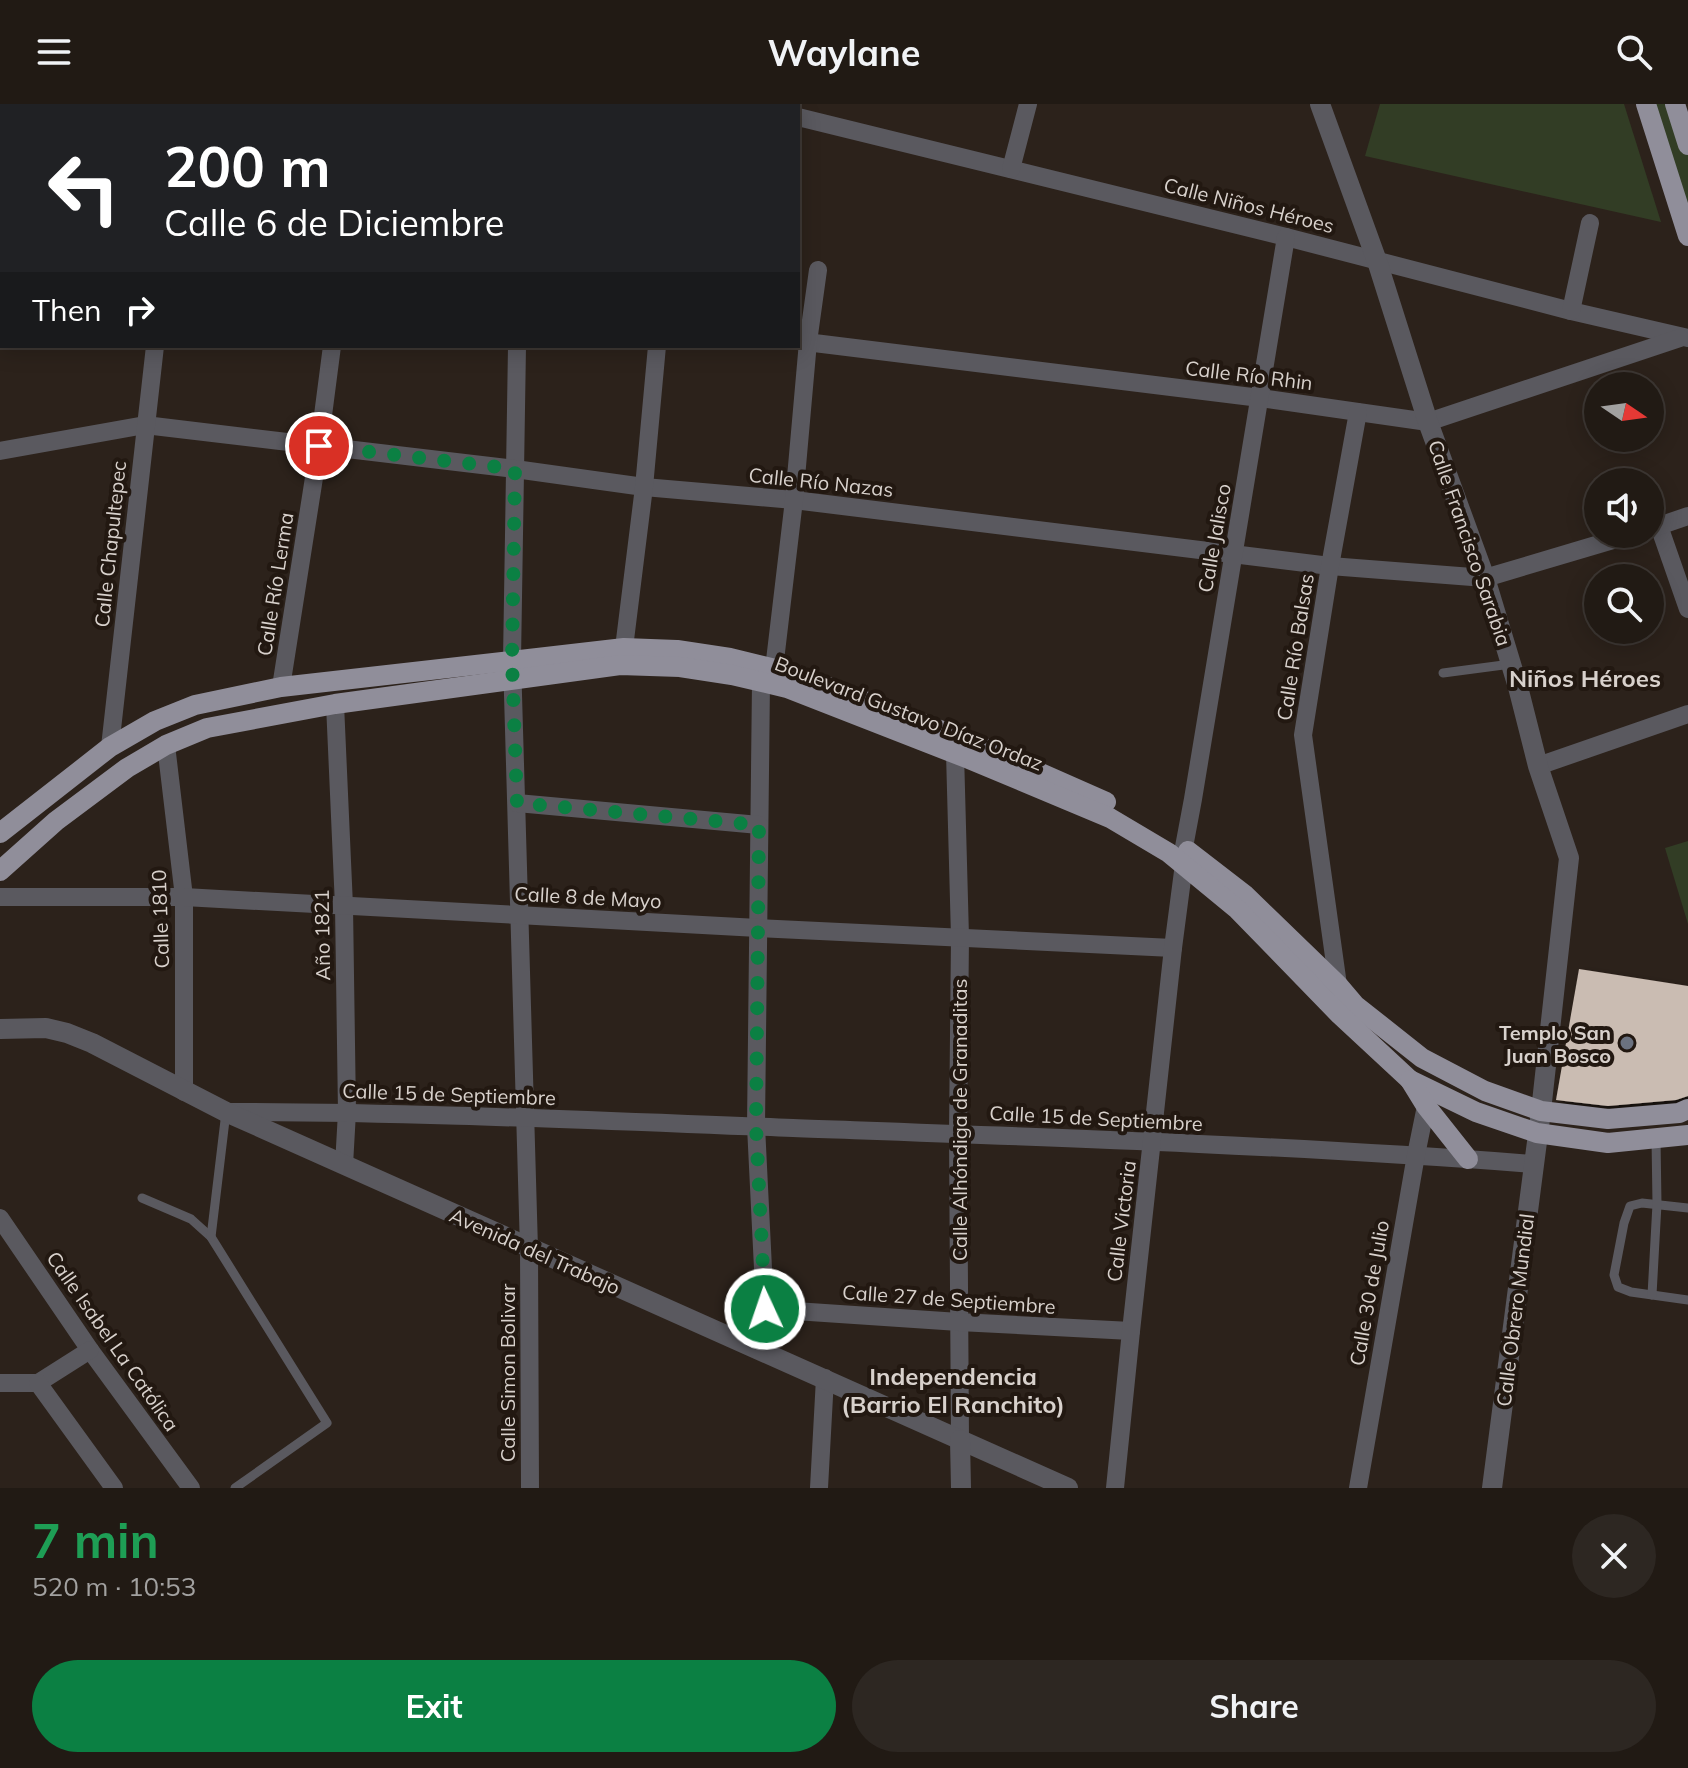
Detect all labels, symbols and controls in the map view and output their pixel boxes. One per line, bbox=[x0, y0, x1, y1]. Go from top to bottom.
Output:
icon: menu bbox=[32, 30, 76, 74]
text: Waylane bbox=[767, 30, 921, 75]
icon: search bbox=[1612, 30, 1656, 74]
text: 200 m bbox=[164, 131, 331, 201]
icon: left bbox=[32, 136, 136, 240]
street label: Calle Niños Héroes bbox=[1161, 172, 1337, 238]
text: Calle 6 de Diciembre bbox=[164, 200, 504, 245]
icon: right bbox=[118, 288, 162, 332]
text: Then bbox=[32, 291, 102, 329]
street label: Calle Río Rhin bbox=[1184, 355, 1314, 395]
north arrow bbox=[1584, 372, 1664, 452]
map controls bbox=[1584, 372, 1664, 644]
pin bbox=[285, 412, 353, 480]
icon: arrive bbox=[297, 424, 341, 468]
street label: Calle Francisco Sarabia bbox=[1423, 437, 1517, 649]
street label: Calle Chapultepec bbox=[89, 459, 131, 628]
street label: Calle Río Nazas bbox=[747, 462, 895, 502]
button: sound bbox=[1584, 468, 1664, 548]
street label: Calle Jalisco bbox=[1192, 482, 1236, 594]
street label: Calle Río Lerma bbox=[251, 511, 299, 657]
button: search bbox=[1584, 564, 1664, 644]
street label: Calle Río Balsas bbox=[1271, 572, 1319, 722]
street label: Boulevard Gustavo Díaz Ordaz bbox=[771, 650, 1047, 776]
district label: Niños Héroes bbox=[1509, 663, 1661, 693]
street label: Calle 1810 bbox=[146, 869, 174, 969]
street label: Calle 8 de Mayo bbox=[514, 881, 662, 913]
street label: Año 1821 bbox=[309, 889, 335, 981]
street label: Calle Alhóndiga de Granaditas bbox=[947, 979, 972, 1261]
place label: Templo San Juan Bosco bbox=[1499, 1020, 1611, 1068]
marker: Templo San Juan Bosco bbox=[1618, 1034, 1636, 1052]
street label: Calle 15 de Septiembre bbox=[342, 1078, 556, 1110]
street label: Calle 15 de Septiembre bbox=[989, 1100, 1203, 1136]
street label: Calle Victoria bbox=[1101, 1159, 1141, 1283]
street label: Avenida del Trabajo bbox=[446, 1202, 624, 1300]
street label: Calle Obrero Mundial bbox=[1491, 1212, 1539, 1408]
street label: Calle 30 de Julio bbox=[1344, 1218, 1394, 1368]
street label: Calle Isabel La Católica bbox=[41, 1246, 185, 1436]
position arrow bbox=[723, 1267, 807, 1351]
street label: Calle 27 de Septiembre bbox=[842, 1279, 1056, 1319]
street label: Calle Simon Bolivar bbox=[495, 1283, 520, 1462]
district label: Independencia (Barrio El Ranchito) bbox=[841, 1361, 1065, 1419]
text: 7 min bbox=[32, 1510, 159, 1570]
button: close bbox=[1572, 1514, 1656, 1598]
text: 520 m · 10:53 bbox=[32, 1570, 196, 1603]
button: Exit bbox=[32, 1660, 836, 1752]
button: Share bbox=[852, 1660, 1656, 1752]

